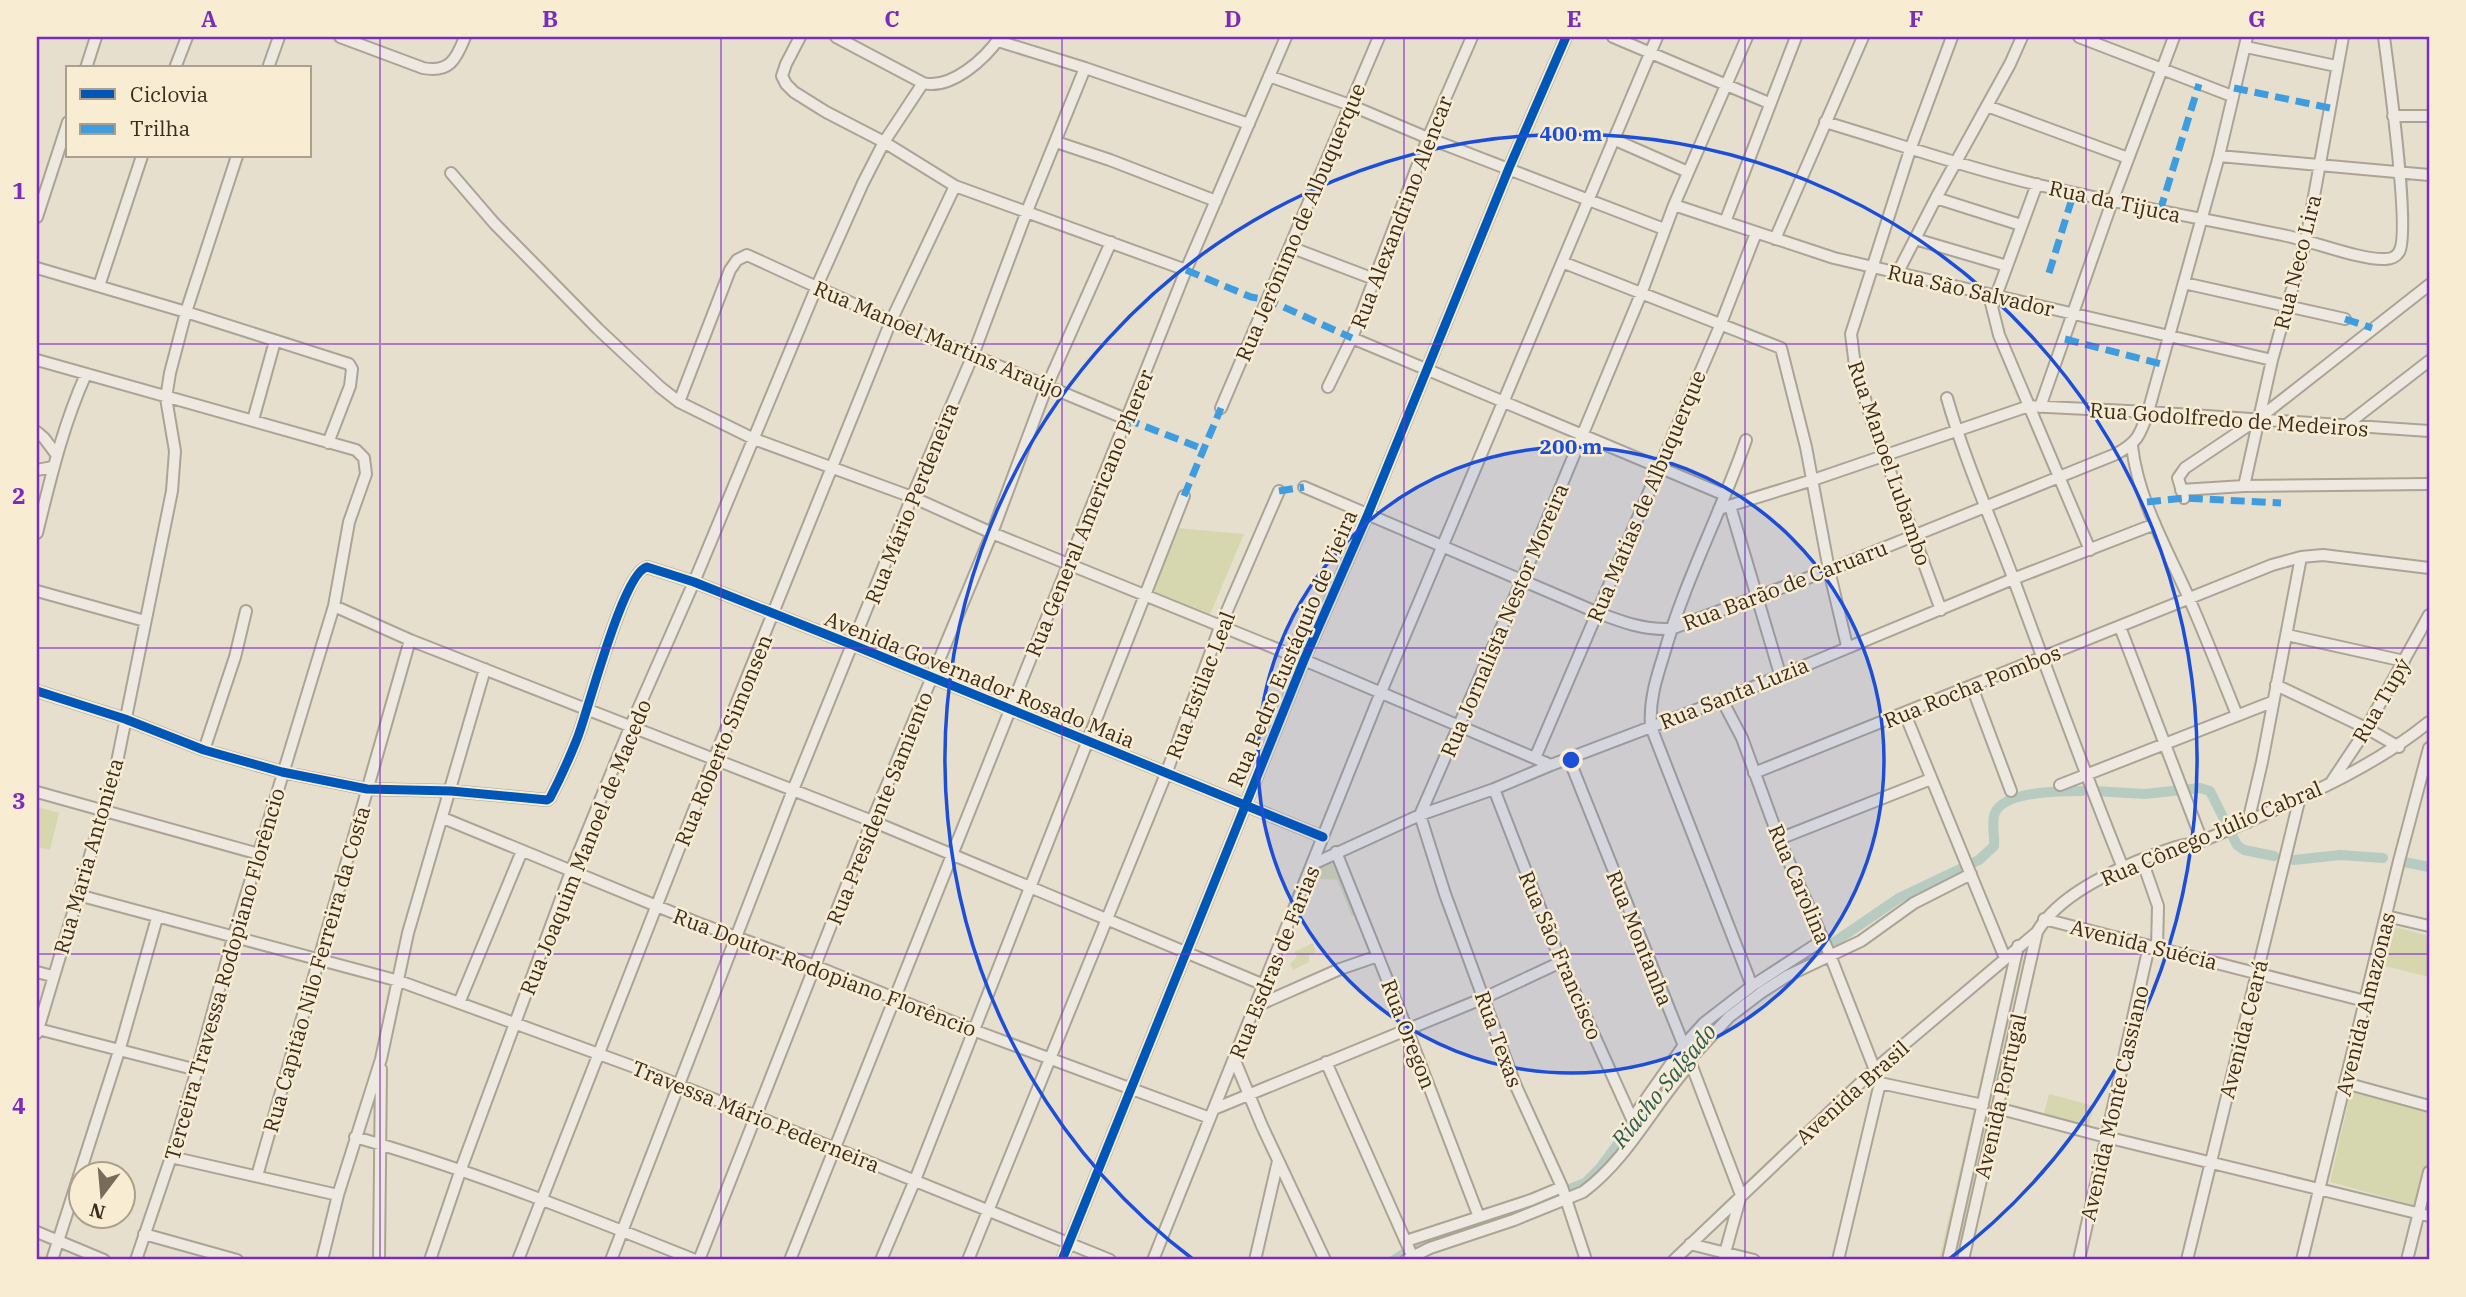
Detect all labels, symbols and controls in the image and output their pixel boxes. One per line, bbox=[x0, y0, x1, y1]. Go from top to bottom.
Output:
text: A bbox=[201, 3, 217, 33]
text: B bbox=[542, 3, 558, 33]
text: C bbox=[884, 3, 900, 33]
text: D bbox=[1224, 3, 1242, 33]
text: E bbox=[1566, 3, 1582, 33]
text: F bbox=[1909, 3, 1923, 33]
text: G bbox=[2248, 3, 2266, 33]
legend bbox=[66, 66, 312, 158]
street label: Rua Jerônimo de Albuquerque bbox=[1229, 79, 1371, 365]
text: Ciclovia bbox=[130, 80, 208, 108]
street label: Rua Alexandrino Alencar bbox=[1344, 91, 1459, 332]
text: Trilha bbox=[130, 114, 190, 142]
text: 400 m bbox=[1539, 119, 1603, 147]
street label: Rua da Tijuca bbox=[2046, 173, 2184, 229]
text: 1 bbox=[12, 175, 26, 205]
street label: Rua Neco Lira bbox=[2267, 192, 2327, 332]
street label: Rua São Salvador bbox=[1885, 257, 2058, 323]
street label: Rua Manoel Martins Araújo bbox=[810, 274, 1068, 404]
street label: Rua Manoel Lubambo bbox=[1842, 357, 1938, 569]
street label: Rua General Americano Pherer bbox=[1018, 364, 1160, 661]
street label: Rua Matias de Albuquerque bbox=[1580, 366, 1712, 626]
street label: Rua Godolfredo de Medeiros bbox=[2089, 395, 2369, 443]
street label: Rua Mário Perdeneira bbox=[858, 398, 964, 608]
text: 200 m bbox=[1539, 432, 1603, 460]
street label: Rua Jornalista Nestor Moreira bbox=[1434, 479, 1574, 761]
text: 2 bbox=[12, 480, 26, 510]
street label: Rua Pedro Eustáquio de Vieira bbox=[1221, 505, 1363, 791]
street label: Rua Barão de Caruaru bbox=[1679, 533, 1891, 637]
street label: Avenida Governador Rosado Maia bbox=[821, 604, 1139, 754]
street label: Rua Estilac Leal bbox=[1159, 607, 1241, 763]
street label: Rua Roberto Simonsen bbox=[668, 630, 778, 850]
street label: Rua Rocha Pombos bbox=[1879, 638, 2065, 734]
street label: Rua Santa Luzia bbox=[1655, 650, 1813, 736]
street label: Rua Tupý bbox=[2345, 652, 2417, 748]
street label: Rua Presidente Samiento bbox=[819, 687, 939, 929]
street label: Rua Joaquim Manoel de Macedo bbox=[513, 695, 657, 999]
centre of rings bbox=[1559, 748, 1583, 772]
street label: Rua Maria Antonieta bbox=[47, 755, 129, 957]
street label: Rua Cônego Júlio Cabral bbox=[2096, 774, 2326, 892]
street label: Terceira Travessa Rodopiano Florêncio bbox=[157, 784, 291, 1164]
text: 3 bbox=[12, 785, 26, 815]
street label: Rua Capitão Nilo Ferreira da Costa bbox=[256, 803, 376, 1135]
street label: Rua Carolina bbox=[1762, 820, 1838, 948]
street label: Rua Esdras de Farias bbox=[1222, 861, 1326, 1063]
street label: Rua São Francisco bbox=[1513, 866, 1609, 1044]
street label: Rua Montanha bbox=[1600, 866, 1680, 1010]
street label: Rua Doutor Rodopiano Florêncio bbox=[669, 901, 981, 1043]
street label: Avenida Amazonas bbox=[2329, 909, 2401, 1099]
street label: Avenida Suécia bbox=[2067, 912, 2221, 976]
street label: Avenida Ceará bbox=[2212, 957, 2274, 1101]
street label: Rua Oregon bbox=[1375, 975, 1443, 1093]
street label: Avenida Monte Cassiano bbox=[2073, 982, 2155, 1224]
street label: Rua Texas bbox=[1469, 987, 1529, 1091]
street label: Avenida Portugal bbox=[1967, 1011, 2033, 1181]
water label: Riacho Salgado bbox=[1603, 1017, 1722, 1154]
street label: Avenida Brasil bbox=[1789, 1034, 1915, 1150]
street label: Travessa Mário Pederneira bbox=[628, 1053, 884, 1179]
text: 4 bbox=[12, 1090, 26, 1120]
north arrow bbox=[66, 1160, 136, 1230]
text: N bbox=[87, 1198, 108, 1225]

